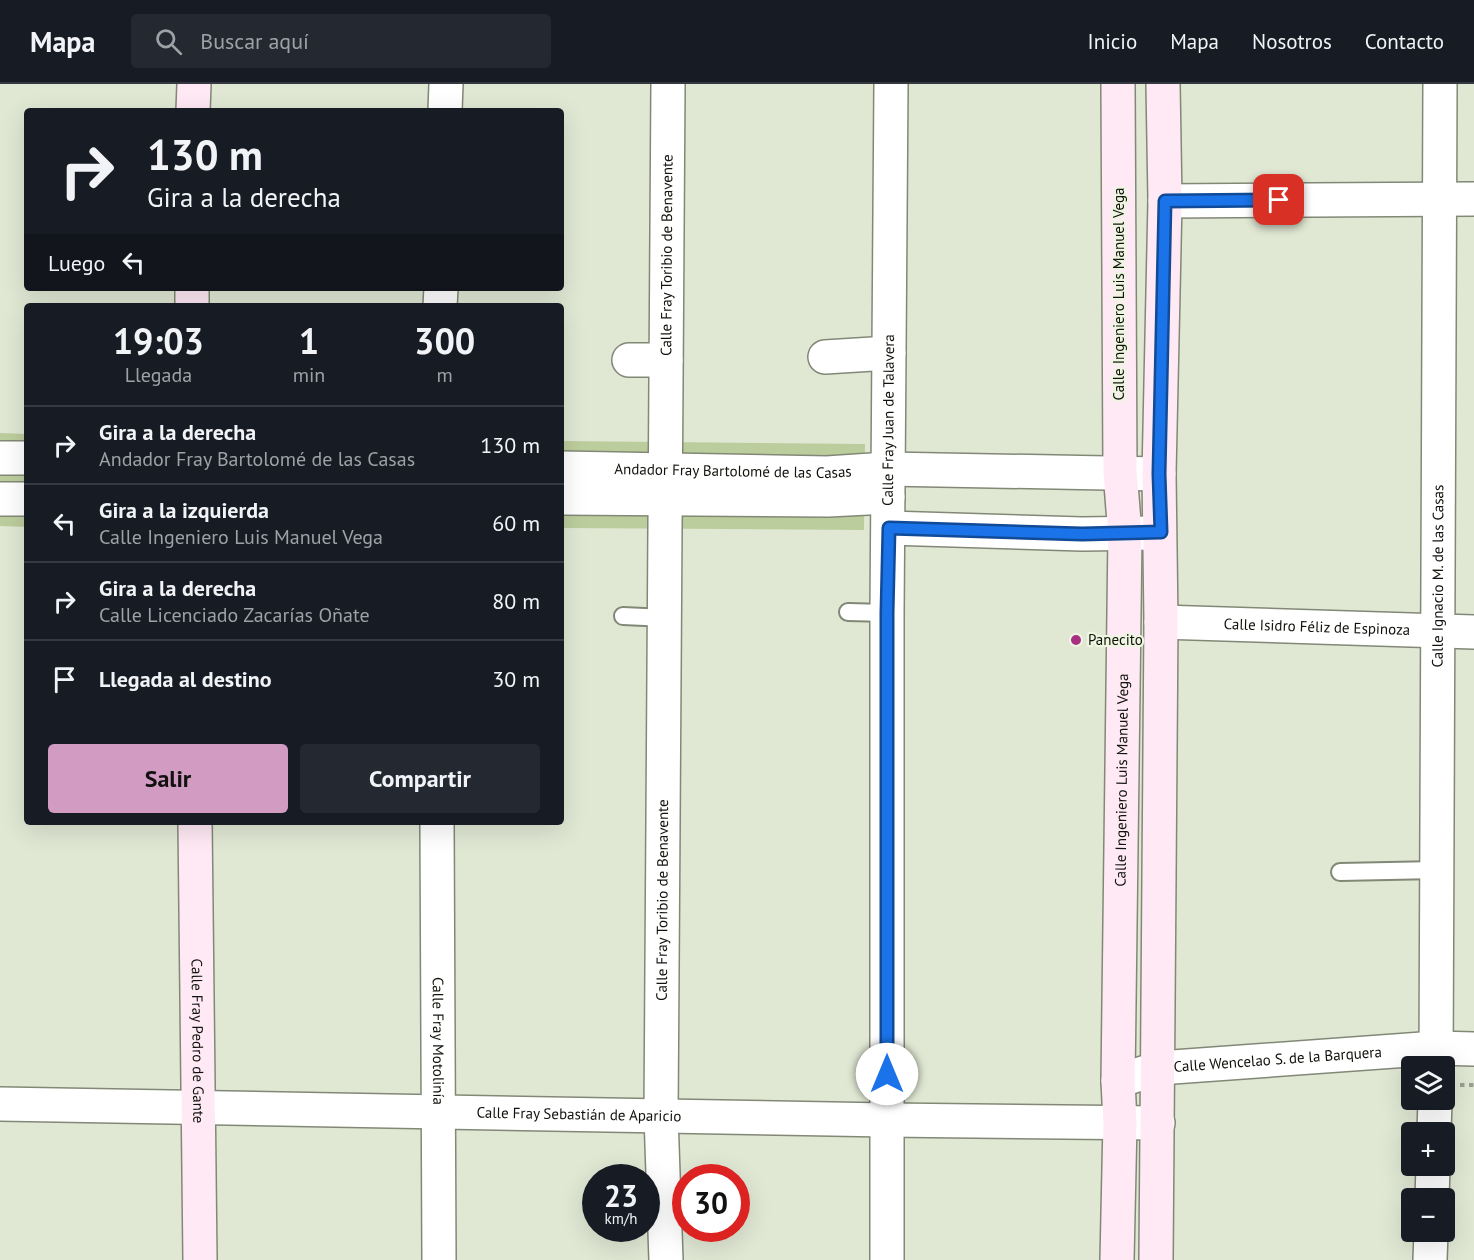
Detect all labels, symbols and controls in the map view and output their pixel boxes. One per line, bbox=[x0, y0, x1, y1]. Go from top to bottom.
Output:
search box bbox=[131, 14, 551, 68]
text: Mapa bbox=[30, 23, 95, 60]
icon: search bbox=[152, 25, 185, 58]
text: Buscar aquí bbox=[200, 27, 309, 55]
text: Inicio bbox=[1088, 28, 1137, 55]
text: Mapa bbox=[1170, 28, 1219, 55]
text: Nosotros bbox=[1252, 28, 1332, 55]
text: Contacto bbox=[1365, 28, 1444, 55]
text: 130 m bbox=[147, 127, 263, 182]
icon: right bbox=[48, 132, 126, 210]
street label: Calle Fray Toribio de Benavente bbox=[656, 154, 677, 356]
pin bbox=[1253, 174, 1304, 225]
text: Gira a la derecha bbox=[147, 180, 341, 214]
icon: arrive bbox=[1262, 183, 1295, 216]
street label: Calle Ingeniero Luis Manuel Vega bbox=[1109, 187, 1128, 401]
icon: left bbox=[117, 246, 150, 279]
text: Luego bbox=[48, 249, 105, 277]
text: 19:03 bbox=[113, 317, 204, 364]
text: 1 bbox=[299, 317, 319, 364]
text: 300 bbox=[414, 317, 475, 364]
street label: Calle Fray Juan de Talavera bbox=[878, 334, 898, 506]
text: Llegada bbox=[125, 362, 192, 388]
text: min bbox=[293, 362, 325, 388]
text: m bbox=[437, 362, 453, 388]
text: Gira a la derecha bbox=[99, 418, 256, 446]
icon: right bbox=[48, 429, 81, 462]
text: 130 m bbox=[480, 431, 540, 459]
text: Andador Fray Bartolomé de las Casas bbox=[99, 446, 415, 472]
street label: Andador Fray Bartolomé de las Casas bbox=[614, 459, 852, 482]
street label: Calle Ignacio M. de las Casas bbox=[1428, 485, 1447, 667]
text: Gira a la izquierda bbox=[99, 496, 269, 524]
icon: left bbox=[48, 507, 81, 540]
text: 60 m bbox=[492, 509, 540, 537]
text: Calle Ingeniero Luis Manuel Vega bbox=[99, 524, 383, 550]
text: Gira a la derecha bbox=[99, 574, 256, 602]
icon: right bbox=[48, 585, 81, 618]
text: 80 m bbox=[492, 587, 540, 615]
text: Calle Licenciado Zacarías Oñate bbox=[99, 602, 370, 628]
street label: Calle Isidro Féliz de Espinoza bbox=[1223, 614, 1411, 639]
place label: Panecito bbox=[1088, 630, 1143, 649]
marker: Panecito bbox=[1069, 633, 1083, 647]
icon: arrive bbox=[48, 663, 81, 696]
text: Llegada al destino bbox=[99, 665, 272, 693]
text: 30 m bbox=[492, 665, 540, 693]
street label: Calle Ingeniero Luis Manuel Vega bbox=[1110, 673, 1132, 887]
button: Salir bbox=[48, 744, 288, 813]
button: Compartir bbox=[300, 744, 540, 813]
street label: Calle Fray Toribio de Benavente bbox=[652, 799, 672, 1001]
street label: Calle Fray Pedro de Gante bbox=[188, 958, 208, 1124]
street label: Calle Fray Motolinía bbox=[429, 977, 448, 1105]
position arrow bbox=[855, 1042, 919, 1106]
street label: Calle Wencelao S. de la Barquera bbox=[1173, 1042, 1382, 1076]
map controls bbox=[1401, 1056, 1455, 1242]
button: layers bbox=[1401, 1056, 1455, 1110]
street label: Calle Fray Sebastián de Aparicio bbox=[476, 1103, 681, 1125]
button: + bbox=[1401, 1122, 1455, 1176]
speed limit sign: 30 bbox=[672, 1164, 750, 1242]
text: 23 bbox=[604, 1176, 638, 1215]
button: − bbox=[1401, 1188, 1455, 1242]
text: km/h bbox=[605, 1209, 637, 1228]

